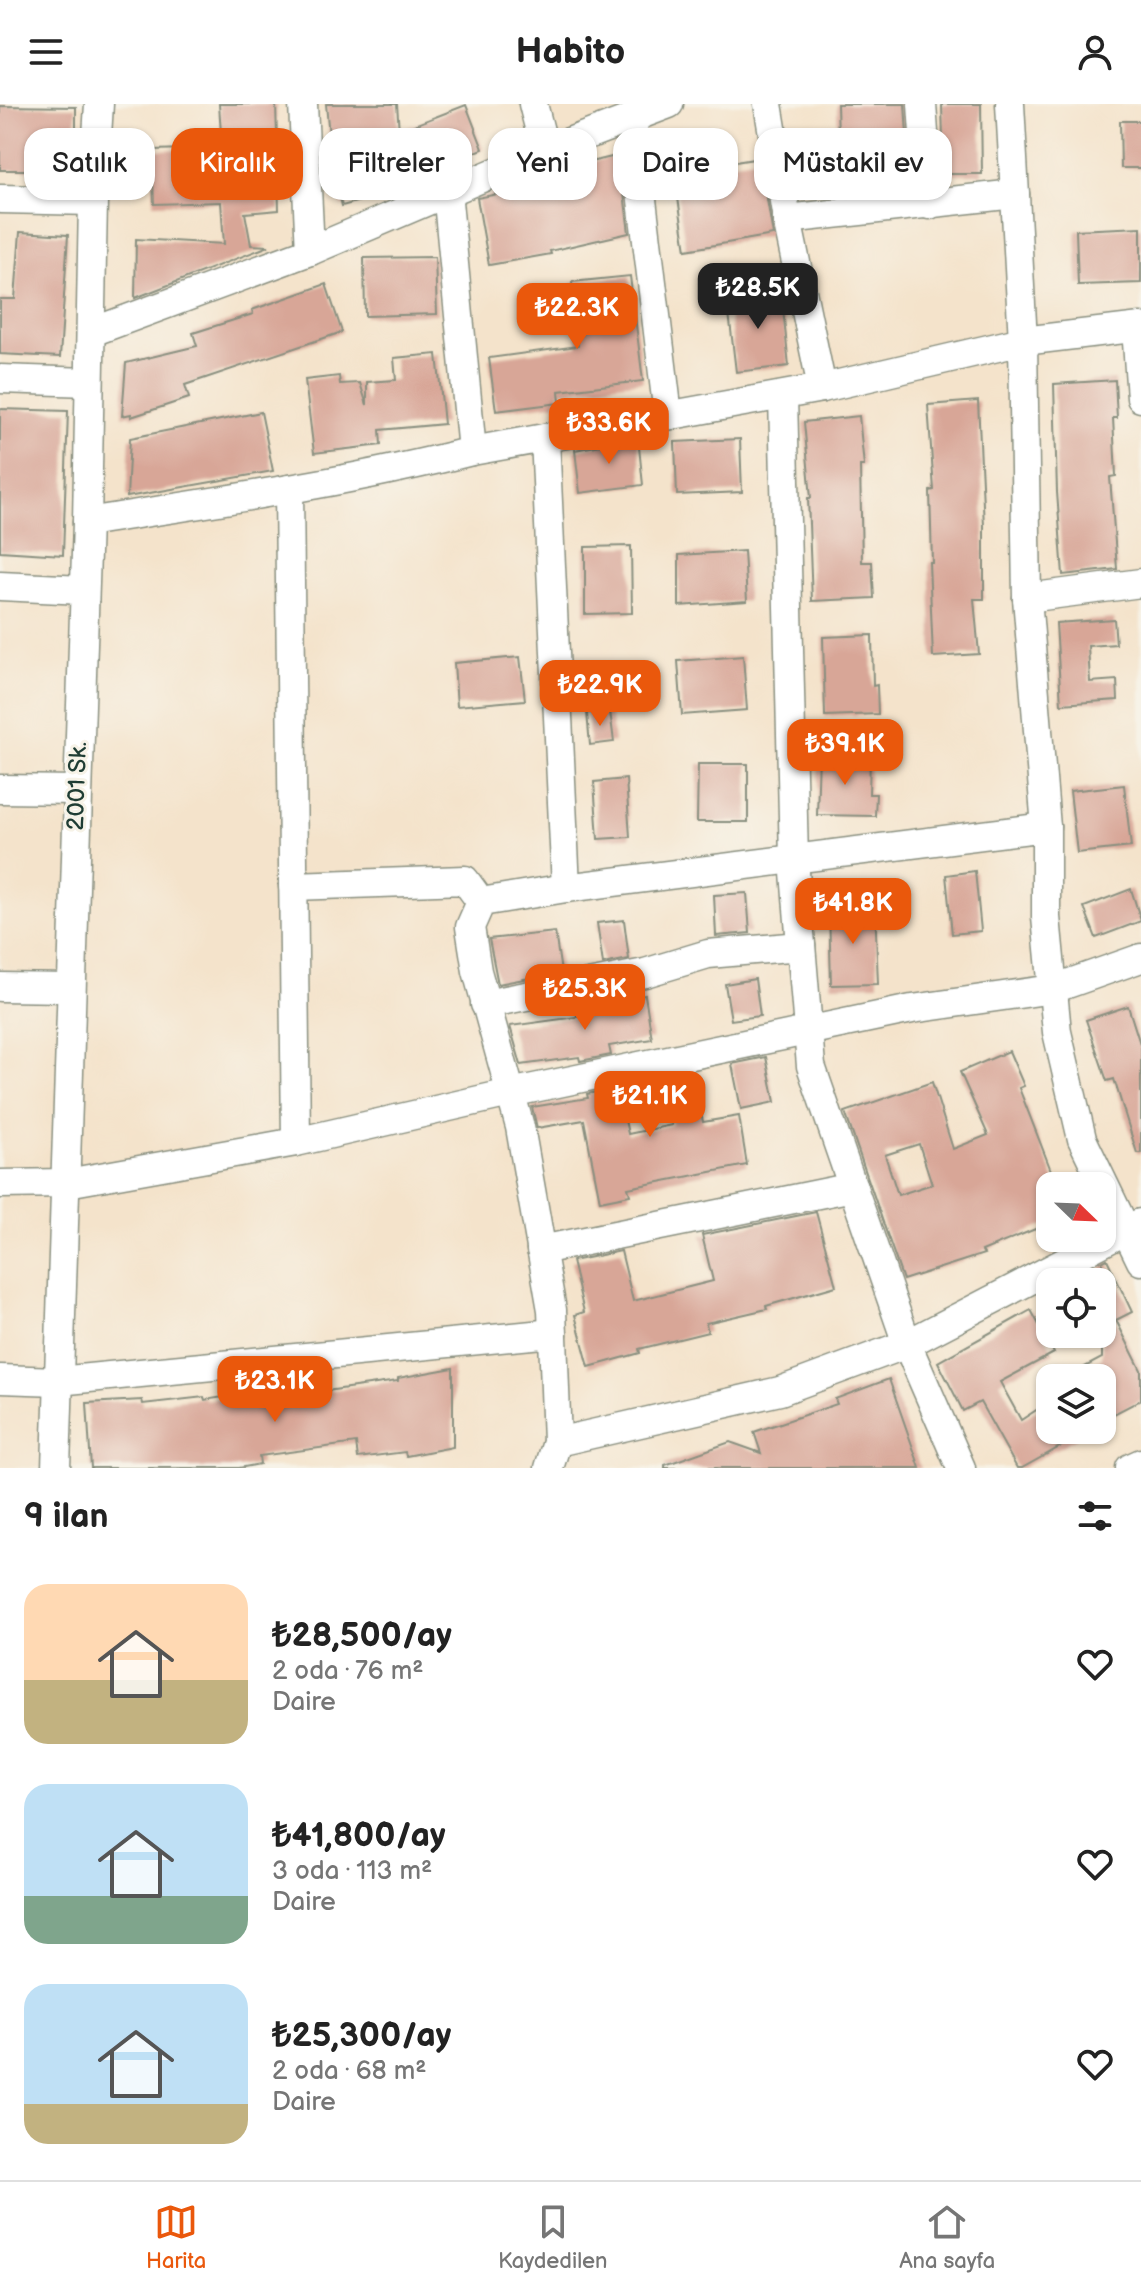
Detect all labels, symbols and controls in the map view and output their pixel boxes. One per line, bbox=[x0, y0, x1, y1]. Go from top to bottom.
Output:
icon: menu bbox=[24, 30, 68, 74]
icon: person bbox=[1073, 30, 1117, 74]
text: Habito bbox=[516, 31, 625, 74]
chip: Satılık bbox=[24, 128, 155, 200]
chip: Kiralık bbox=[171, 128, 303, 200]
chip: Filtreler bbox=[319, 128, 472, 200]
chip: Yeni bbox=[488, 128, 597, 200]
chip: Daire bbox=[613, 128, 738, 200]
chip: Müstakil ev bbox=[754, 128, 952, 200]
pin: ₺28.5K bbox=[693, 263, 823, 331]
text: ₺28.5K bbox=[716, 273, 800, 304]
pin: ₺22.3K bbox=[512, 283, 642, 351]
text: ₺22.3K bbox=[535, 293, 619, 324]
pin: ₺33.6K bbox=[544, 398, 674, 466]
text: ₺33.6K bbox=[567, 408, 651, 439]
pin: ₺22.9K bbox=[535, 660, 665, 728]
text: ₺22.9K bbox=[558, 670, 642, 701]
pin: ₺39.1K bbox=[780, 719, 910, 787]
text: ₺39.1K bbox=[805, 729, 885, 760]
street label: 2001 Sk. bbox=[61, 741, 93, 831]
pin: ₺41.8K bbox=[788, 878, 918, 946]
text: ₺41.8K bbox=[813, 888, 893, 919]
pin: ₺25.3K bbox=[520, 964, 650, 1032]
text: ₺25.3K bbox=[543, 974, 627, 1005]
pin: ₺21.1K bbox=[585, 1071, 715, 1139]
text: ₺21.1K bbox=[612, 1081, 688, 1112]
north arrow bbox=[1036, 1172, 1116, 1252]
map controls bbox=[1036, 1172, 1116, 1444]
button: locate bbox=[1036, 1268, 1116, 1348]
pin: ₺23.1K bbox=[210, 1356, 340, 1424]
button: layers bbox=[1036, 1364, 1116, 1444]
text: ₺23.1K bbox=[235, 1366, 315, 1397]
icon: filters bbox=[1073, 1494, 1117, 1538]
text: 9 ilan bbox=[24, 1496, 109, 1537]
text: ₺28,500/ay bbox=[272, 1615, 452, 1656]
icon: home bbox=[88, 1616, 184, 1712]
icon: heart bbox=[1073, 1642, 1117, 1686]
text: 2 oda · 76 m² bbox=[272, 1656, 423, 1687]
text: Daire bbox=[272, 1687, 336, 1718]
text: ₺41,800/ay bbox=[272, 1815, 446, 1856]
icon: home bbox=[88, 1816, 184, 1912]
icon: heart bbox=[1073, 1842, 1117, 1886]
text: 3 oda · 113 m² bbox=[272, 1856, 432, 1887]
text: Daire bbox=[272, 1887, 336, 1918]
text: ₺25,300/ay bbox=[272, 2015, 451, 2056]
icon: home bbox=[88, 2016, 184, 2112]
icon: heart bbox=[1073, 2042, 1117, 2086]
text: 2 oda · 68 m² bbox=[272, 2056, 427, 2087]
text: Daire bbox=[272, 2087, 336, 2118]
tab: Harita bbox=[146, 2200, 206, 2275]
tab: Kaydedilen bbox=[498, 2200, 607, 2275]
tab: Ana sayfa bbox=[899, 2200, 995, 2275]

